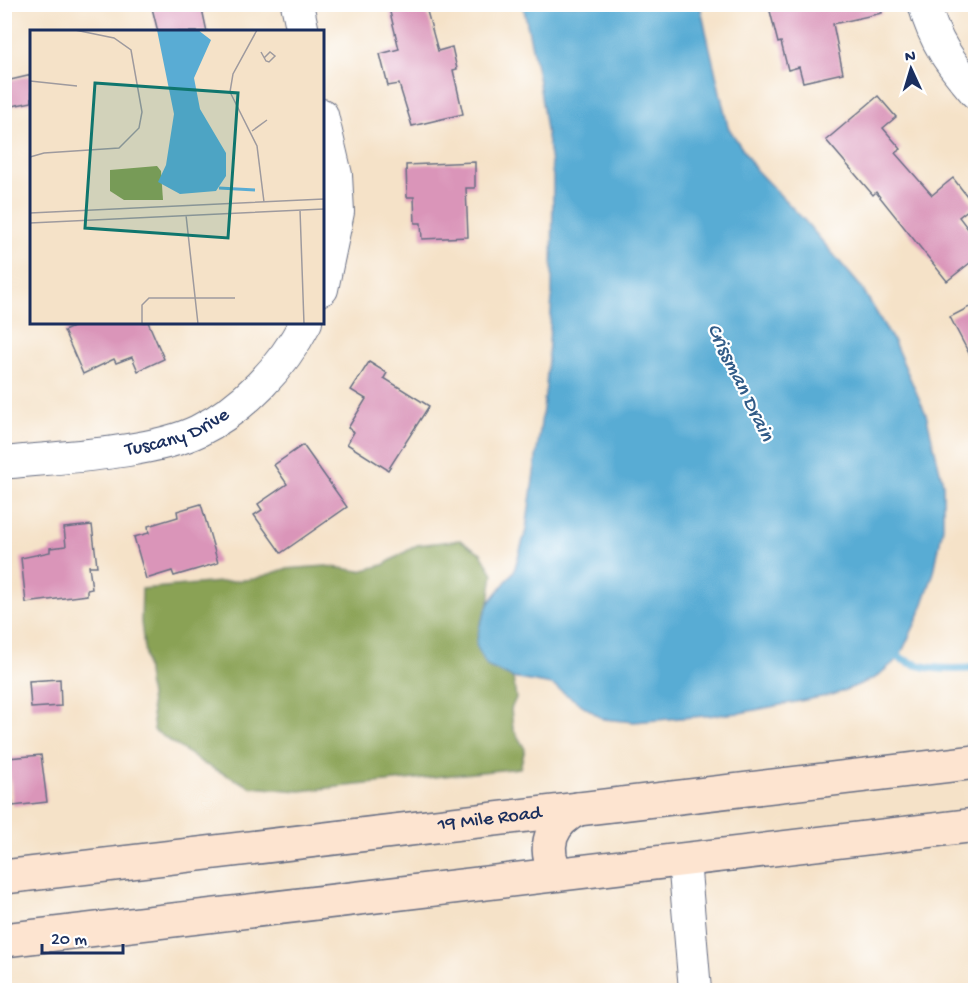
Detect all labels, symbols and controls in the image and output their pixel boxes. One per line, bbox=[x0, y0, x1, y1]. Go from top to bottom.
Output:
inset map bbox=[30, 30, 324, 324]
north arrow bbox=[881, 39, 941, 99]
text: N bbox=[904, 48, 917, 67]
water label: Crissman Drain bbox=[700, 320, 779, 447]
street label: Tuscany Drive bbox=[122, 403, 235, 462]
street label: 19 Mile Road bbox=[435, 802, 545, 837]
scale bar bbox=[42, 917, 123, 955]
text: 20 m bbox=[51, 930, 87, 951]

